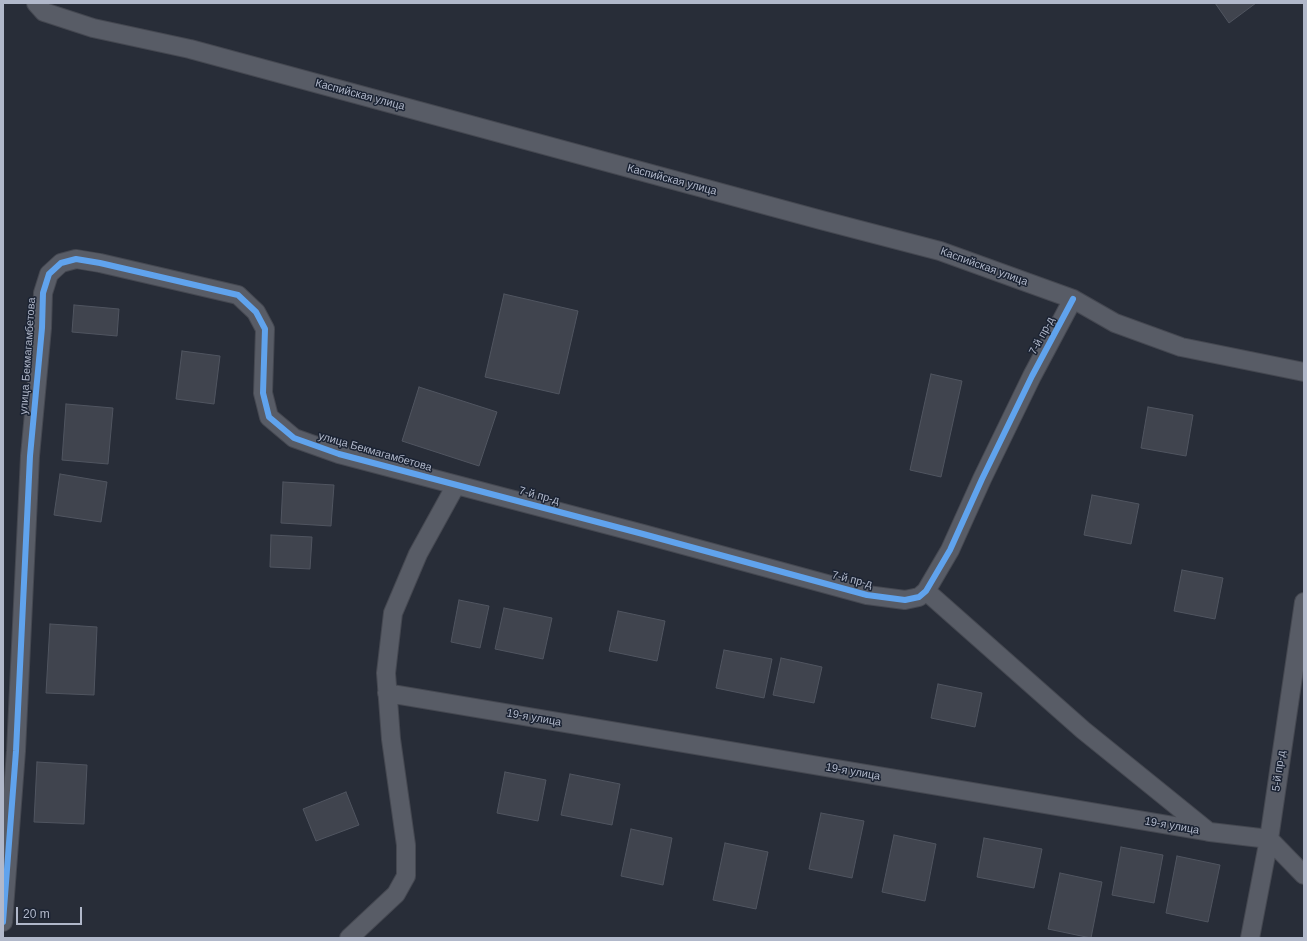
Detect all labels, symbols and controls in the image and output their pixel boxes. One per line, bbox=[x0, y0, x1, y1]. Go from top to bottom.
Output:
street label: Каспийская улица bbox=[314, 77, 406, 113]
street label: Каспийская улица bbox=[626, 162, 718, 198]
street label: Каспийская улица bbox=[938, 245, 1030, 289]
street label: улица Бекмагамбетова bbox=[17, 297, 39, 415]
street label: 7-й пр-д bbox=[1027, 315, 1057, 357]
street label: улица Бекмагамбетова bbox=[317, 429, 433, 475]
street label: 7-й пр-д bbox=[517, 484, 561, 508]
street label: 7-й пр-д bbox=[830, 569, 874, 591]
street label: 19-я улица bbox=[506, 707, 562, 729]
street label: 5-й пр-д bbox=[1270, 750, 1288, 792]
street label: 19-я улица bbox=[825, 761, 881, 783]
street label: 19-я улица bbox=[1144, 815, 1200, 837]
scale bar bbox=[18, 899, 84, 925]
text: 20 m bbox=[23, 907, 50, 921]

